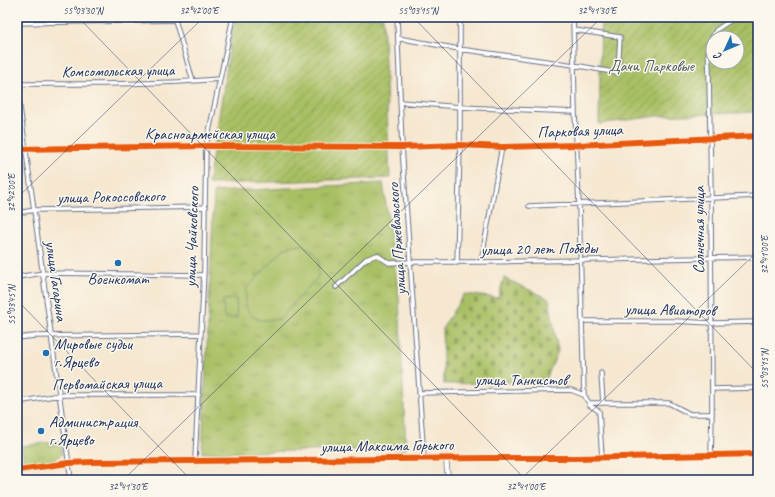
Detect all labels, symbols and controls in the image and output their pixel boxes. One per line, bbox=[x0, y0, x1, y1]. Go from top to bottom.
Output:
text: 55°03'30"N bbox=[63, 4, 105, 17]
text: 32°42'00"E bbox=[180, 4, 220, 17]
text: 55°03'15"N bbox=[398, 4, 440, 17]
text: 32°41'30"E bbox=[578, 4, 618, 17]
north arrow bbox=[705, 30, 745, 70]
text: С bbox=[710, 49, 725, 64]
park label: Дачи Парковые bbox=[608, 56, 696, 76]
street label: Комсомольская улица bbox=[61, 60, 176, 82]
street label: Парковая улица bbox=[537, 119, 624, 142]
street label: Красноармейская улица bbox=[145, 124, 276, 144]
text: 32°42'00"E bbox=[5, 172, 18, 212]
street label: улица Пржевальского bbox=[383, 181, 411, 297]
street label: улица Чайковского bbox=[180, 185, 204, 289]
street label: Солнечная улица bbox=[689, 185, 709, 274]
street label: улица Рокоссовского bbox=[56, 186, 167, 208]
text: 32°41'00"E bbox=[758, 234, 771, 274]
street label: улица 20 лет Победы bbox=[479, 238, 599, 260]
street label: улица Гагарина bbox=[40, 239, 72, 323]
marker: Военкомат bbox=[113, 258, 123, 268]
place label: Военкомат bbox=[88, 269, 150, 289]
text: 55°03'45"N bbox=[5, 283, 18, 325]
street label: улица Авиаторов bbox=[624, 299, 718, 321]
place label: Мировые судьи г.Ярцево bbox=[54, 334, 133, 372]
text: 55°03'15"N bbox=[758, 347, 771, 389]
marker: Мировые судьи г.Ярцево bbox=[41, 348, 51, 358]
street label: улица Танкистов bbox=[474, 370, 571, 390]
street label: Первомайская улица bbox=[52, 373, 164, 395]
place label: Администрация г.Ярцево bbox=[49, 412, 138, 450]
marker: Администрация г.Ярцево bbox=[36, 426, 46, 436]
street label: улица Максима Горького bbox=[320, 435, 455, 457]
text: 32°41'30"E bbox=[109, 480, 149, 493]
text: 32°41'00"E bbox=[507, 480, 547, 493]

